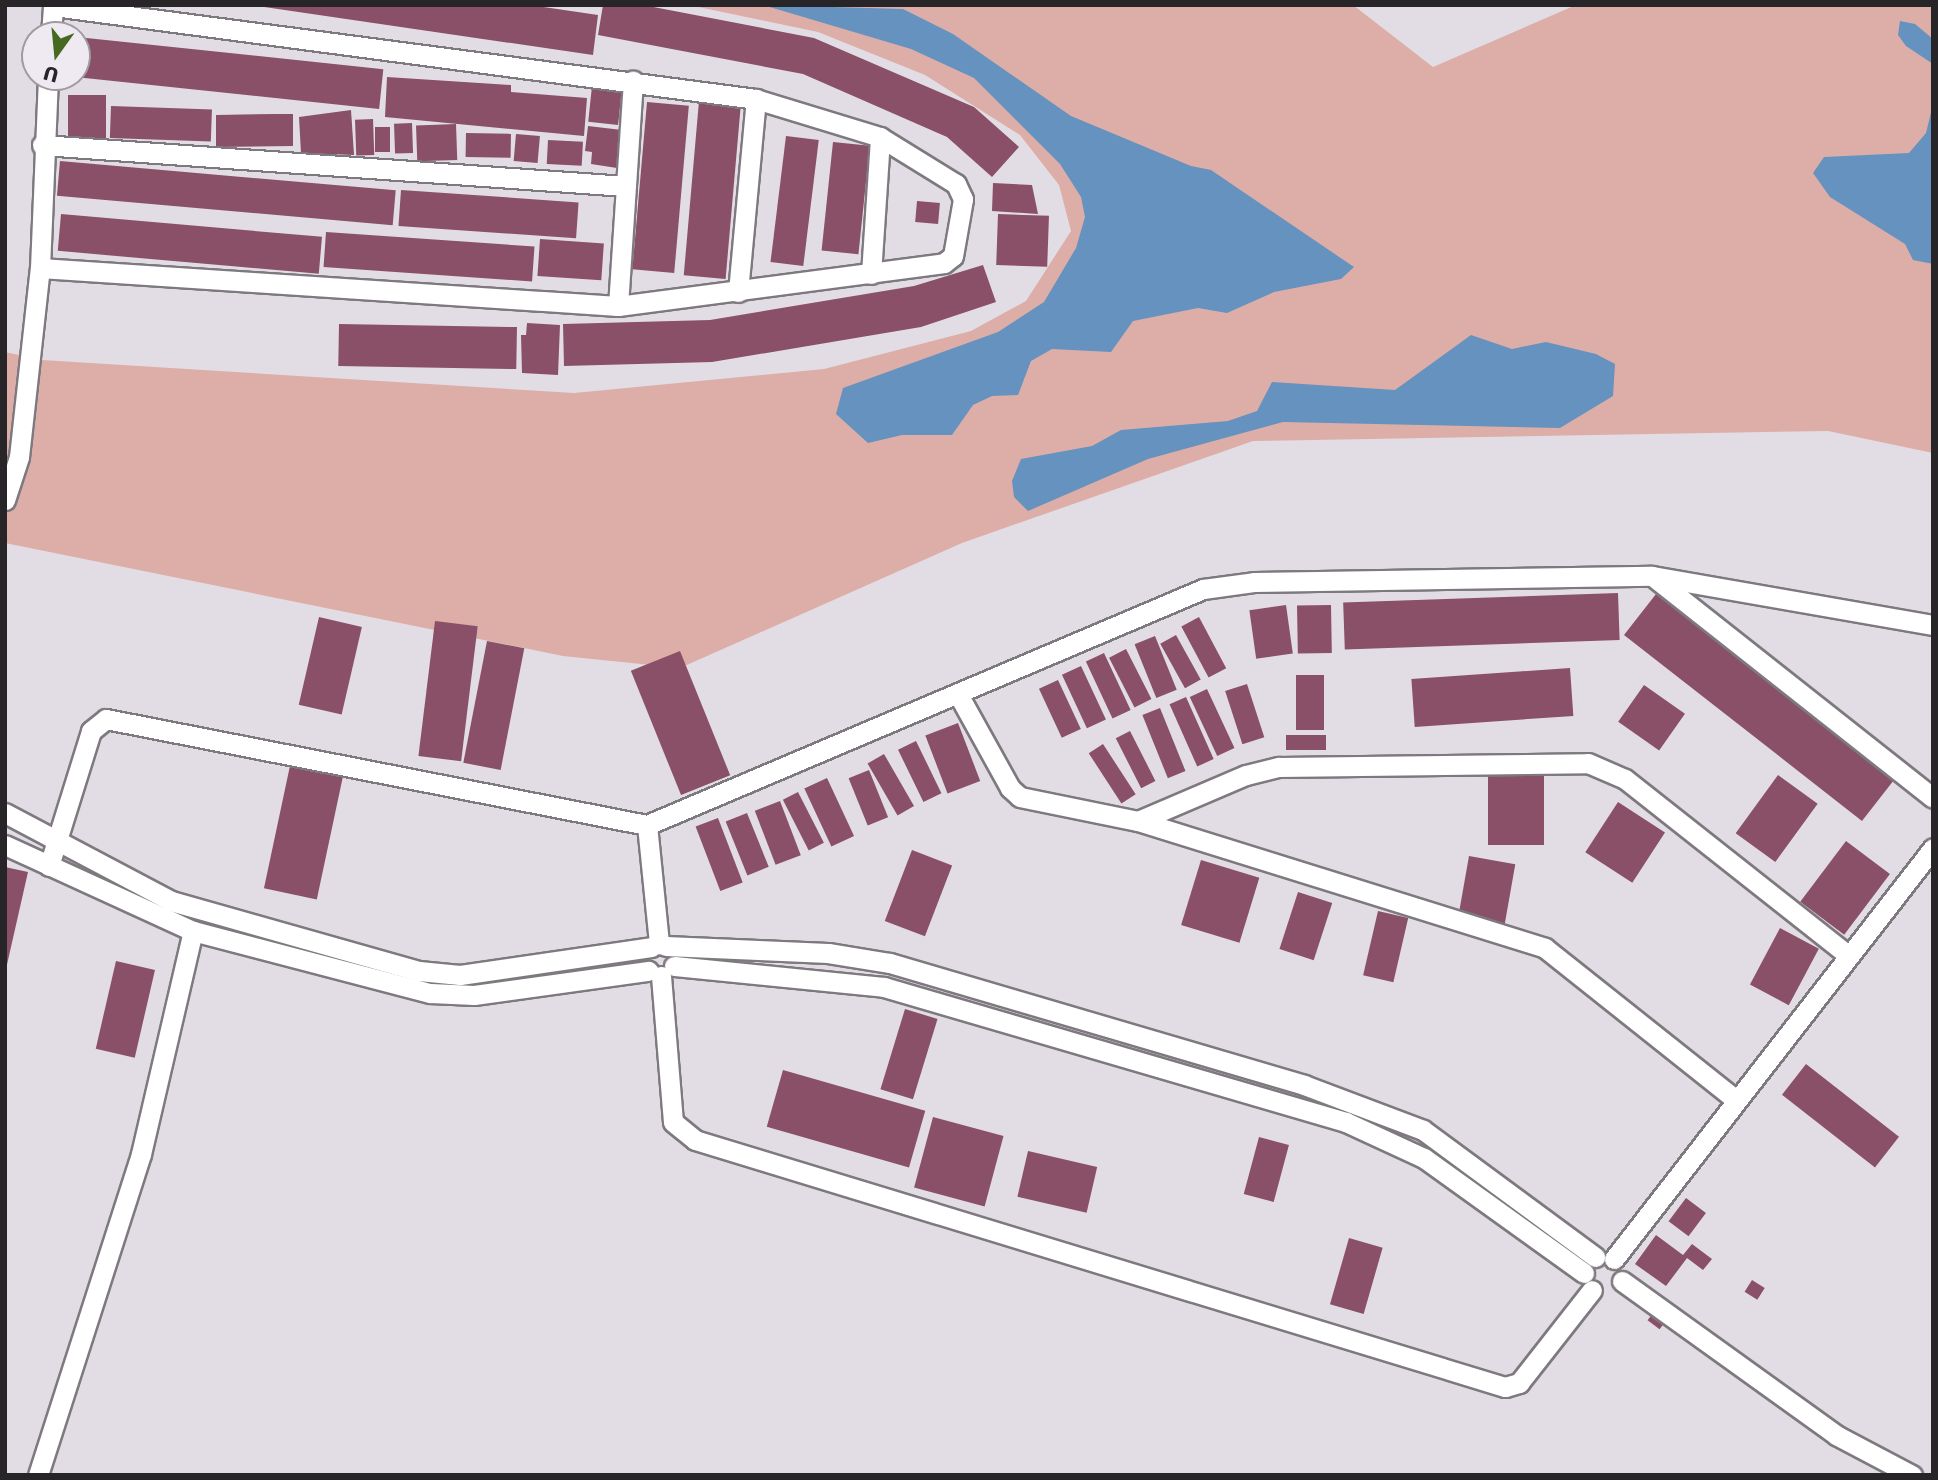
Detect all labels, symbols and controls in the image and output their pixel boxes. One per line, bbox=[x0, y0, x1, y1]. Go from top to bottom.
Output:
north arrow bbox=[21, 21, 91, 91]
text: U bbox=[41, 62, 61, 87]

